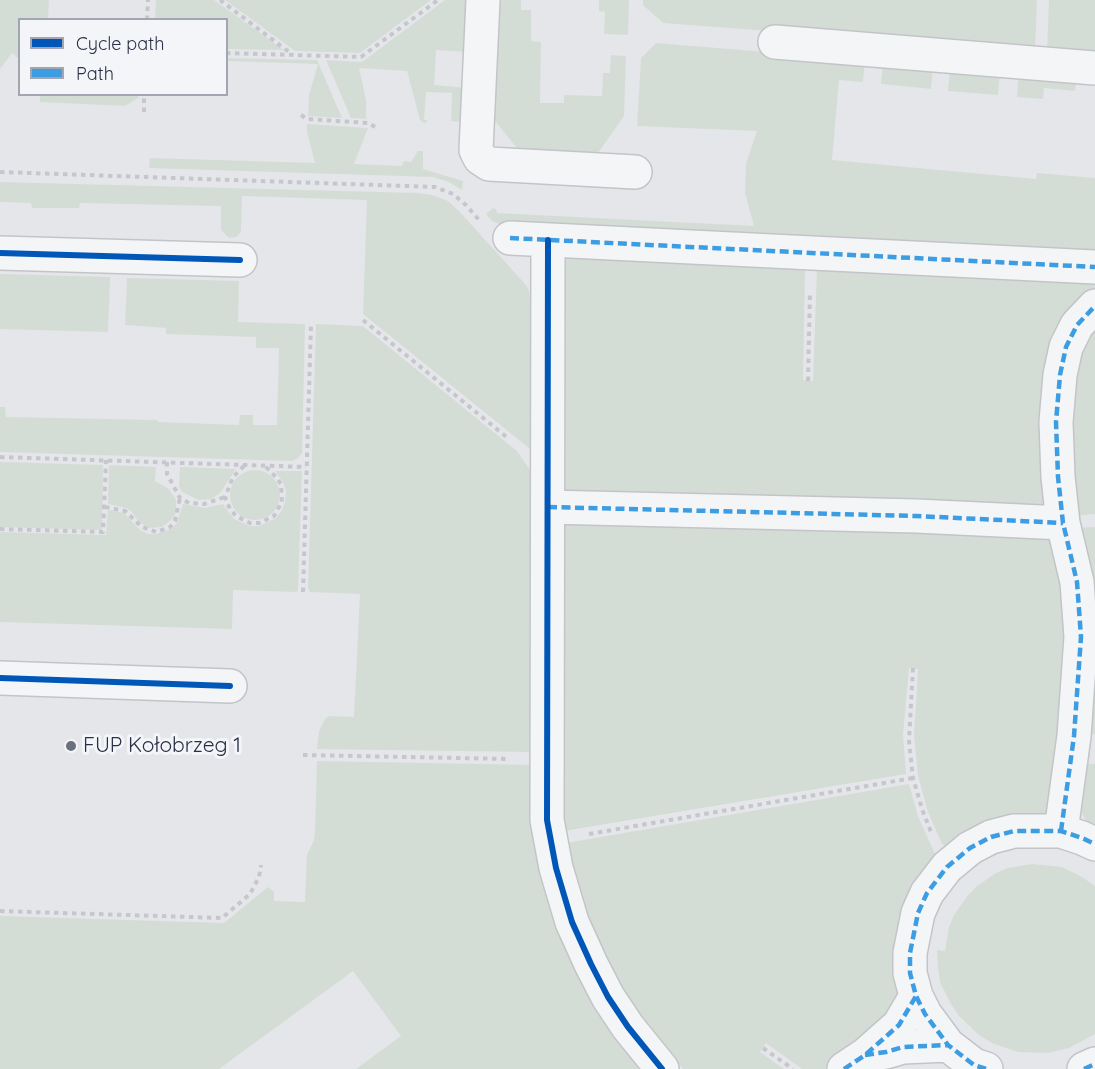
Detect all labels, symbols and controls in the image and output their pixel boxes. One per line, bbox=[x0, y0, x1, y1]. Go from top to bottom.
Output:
legend bbox=[18, 18, 228, 96]
text: Cycle path bbox=[76, 32, 164, 55]
text: Path bbox=[76, 62, 114, 85]
place label: FUP Kołobrzeg 1 bbox=[83, 733, 241, 759]
marker: FUP Kołobrzeg 1 bbox=[64, 739, 78, 753]

